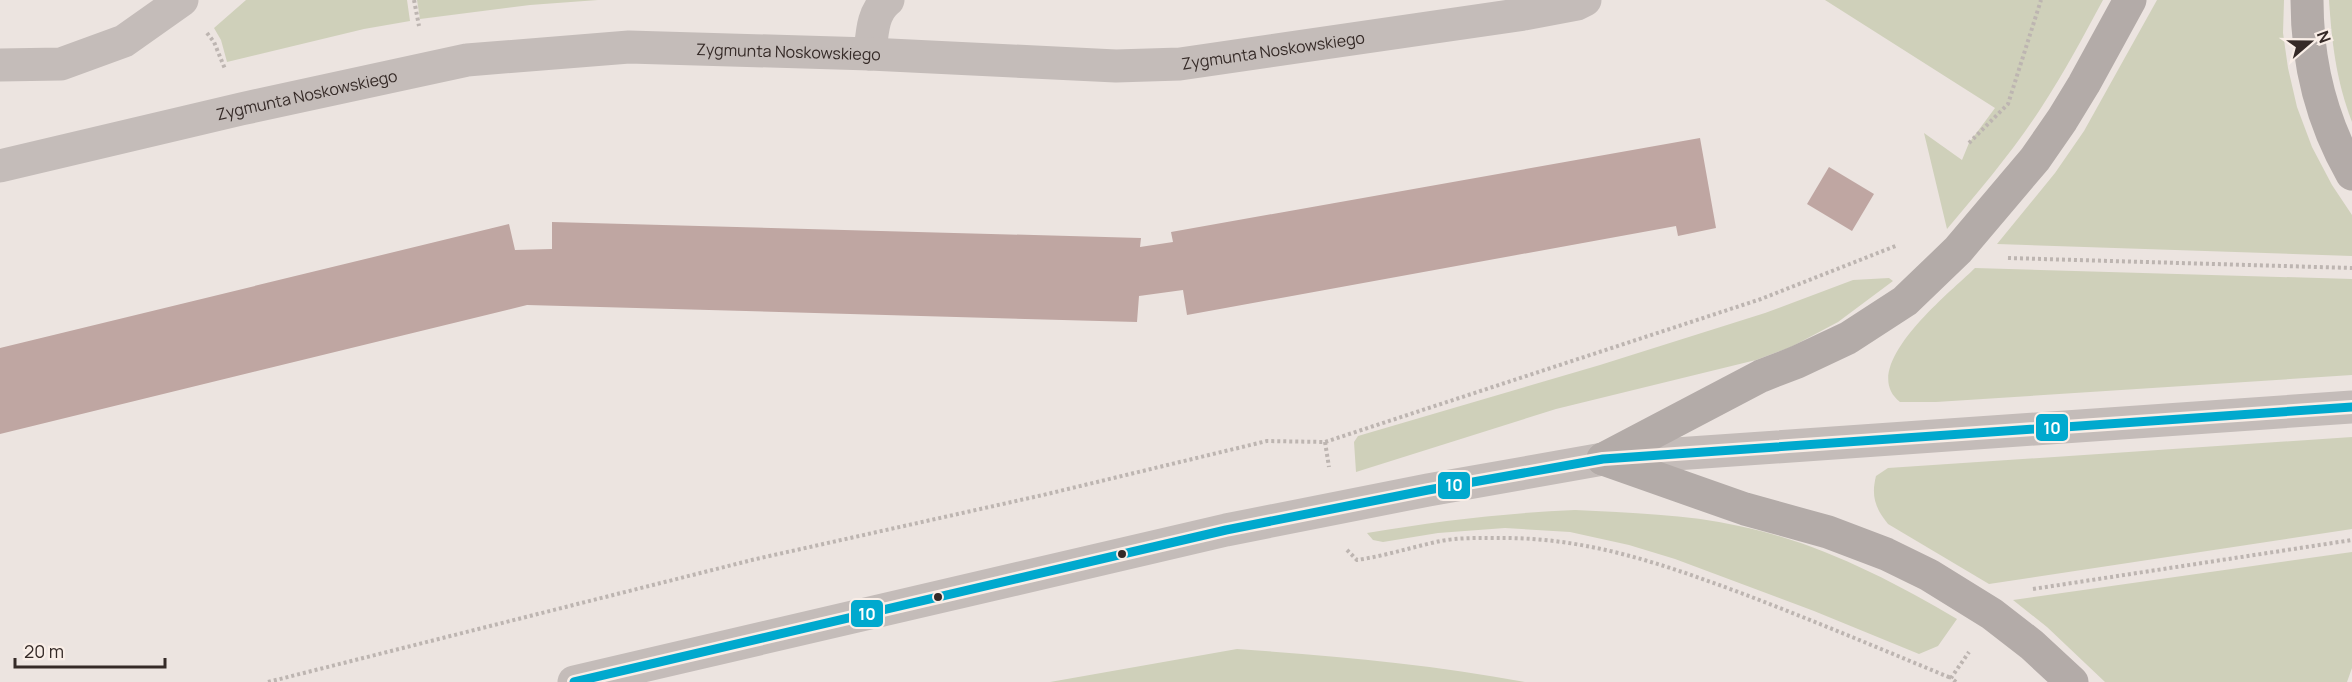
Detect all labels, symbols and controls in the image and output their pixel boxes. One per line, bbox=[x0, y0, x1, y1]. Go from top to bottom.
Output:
north arrow bbox=[2280, 12, 2340, 72]
street label: Zygmunta Noskowskiego bbox=[1180, 26, 1366, 75]
text: N bbox=[2312, 28, 2336, 46]
street label: Zygmunta Noskowskiego bbox=[696, 38, 881, 66]
street label: Zygmunta Noskowskiego bbox=[214, 64, 399, 125]
line badge: 10 bbox=[2035, 413, 2069, 442]
text: 10 bbox=[2043, 417, 2061, 439]
line badge: 10 bbox=[1437, 471, 1471, 500]
text: 10 bbox=[1445, 474, 1463, 496]
unlabelled marker bbox=[1116, 548, 1128, 560]
unlabelled marker bbox=[932, 591, 944, 603]
line badge: 10 bbox=[850, 599, 884, 628]
text: 10 bbox=[858, 603, 876, 625]
scale bar bbox=[15, 631, 165, 669]
text: 20 m bbox=[24, 639, 64, 663]

